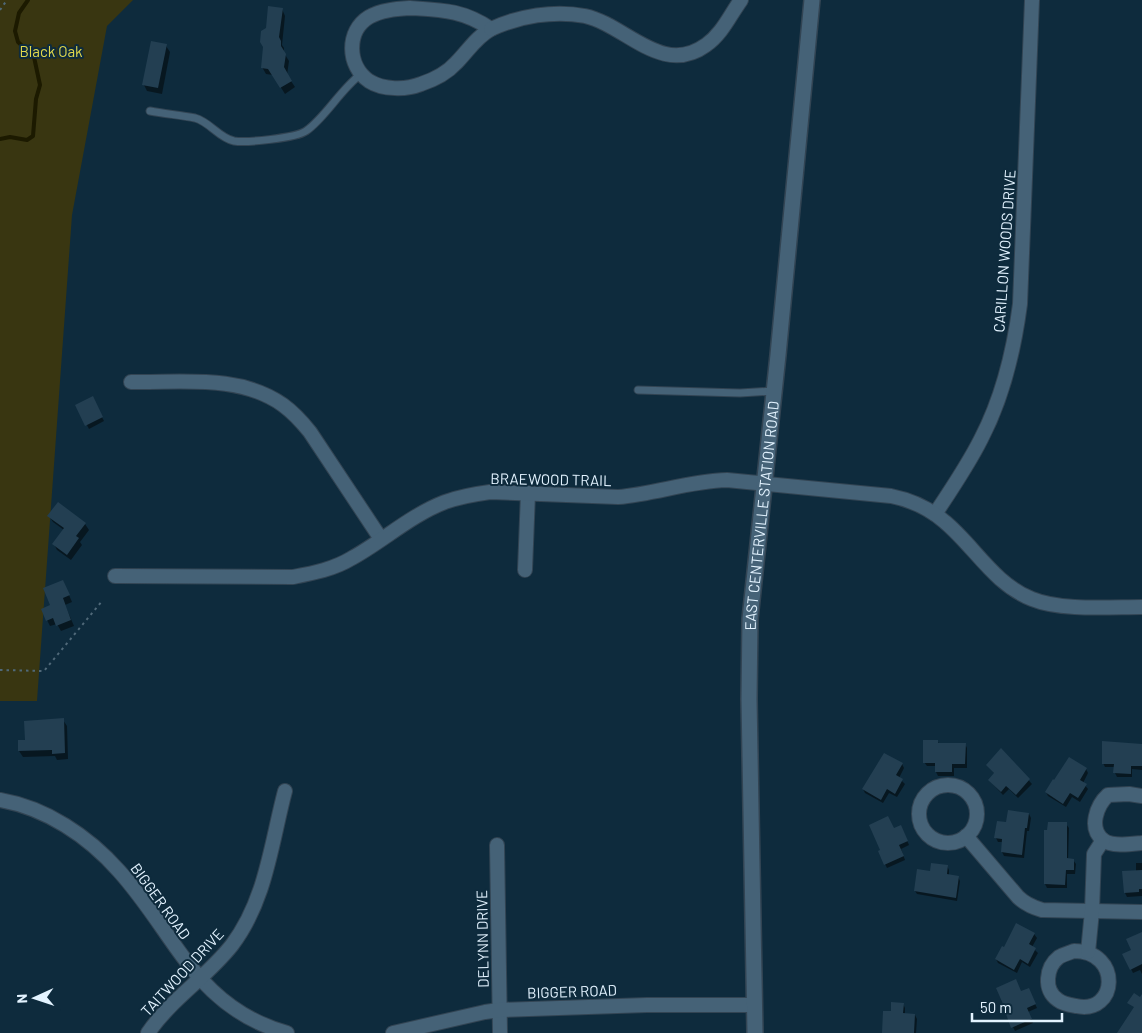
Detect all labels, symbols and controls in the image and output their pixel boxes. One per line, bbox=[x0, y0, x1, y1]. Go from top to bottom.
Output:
park label: Black Oak bbox=[19, 42, 83, 60]
street label: CARILLON WOODS DRIVE bbox=[989, 169, 1019, 333]
street label: EAST CENTERVILLE STATION ROAD bbox=[741, 400, 782, 631]
street label: BRAEWOOD TRAIL bbox=[490, 469, 612, 489]
street label: BIGGER ROAD bbox=[127, 859, 195, 943]
street label: DELYNN DRIVE bbox=[472, 890, 492, 988]
street label: TAITWOOD DRIVE bbox=[137, 925, 227, 1019]
north arrow bbox=[10, 973, 60, 1023]
street label: BIGGER ROAD bbox=[527, 980, 617, 1002]
scale bar bbox=[972, 990, 1062, 1022]
text: N bbox=[13, 994, 30, 1004]
text: 50 m bbox=[980, 998, 1012, 1016]

